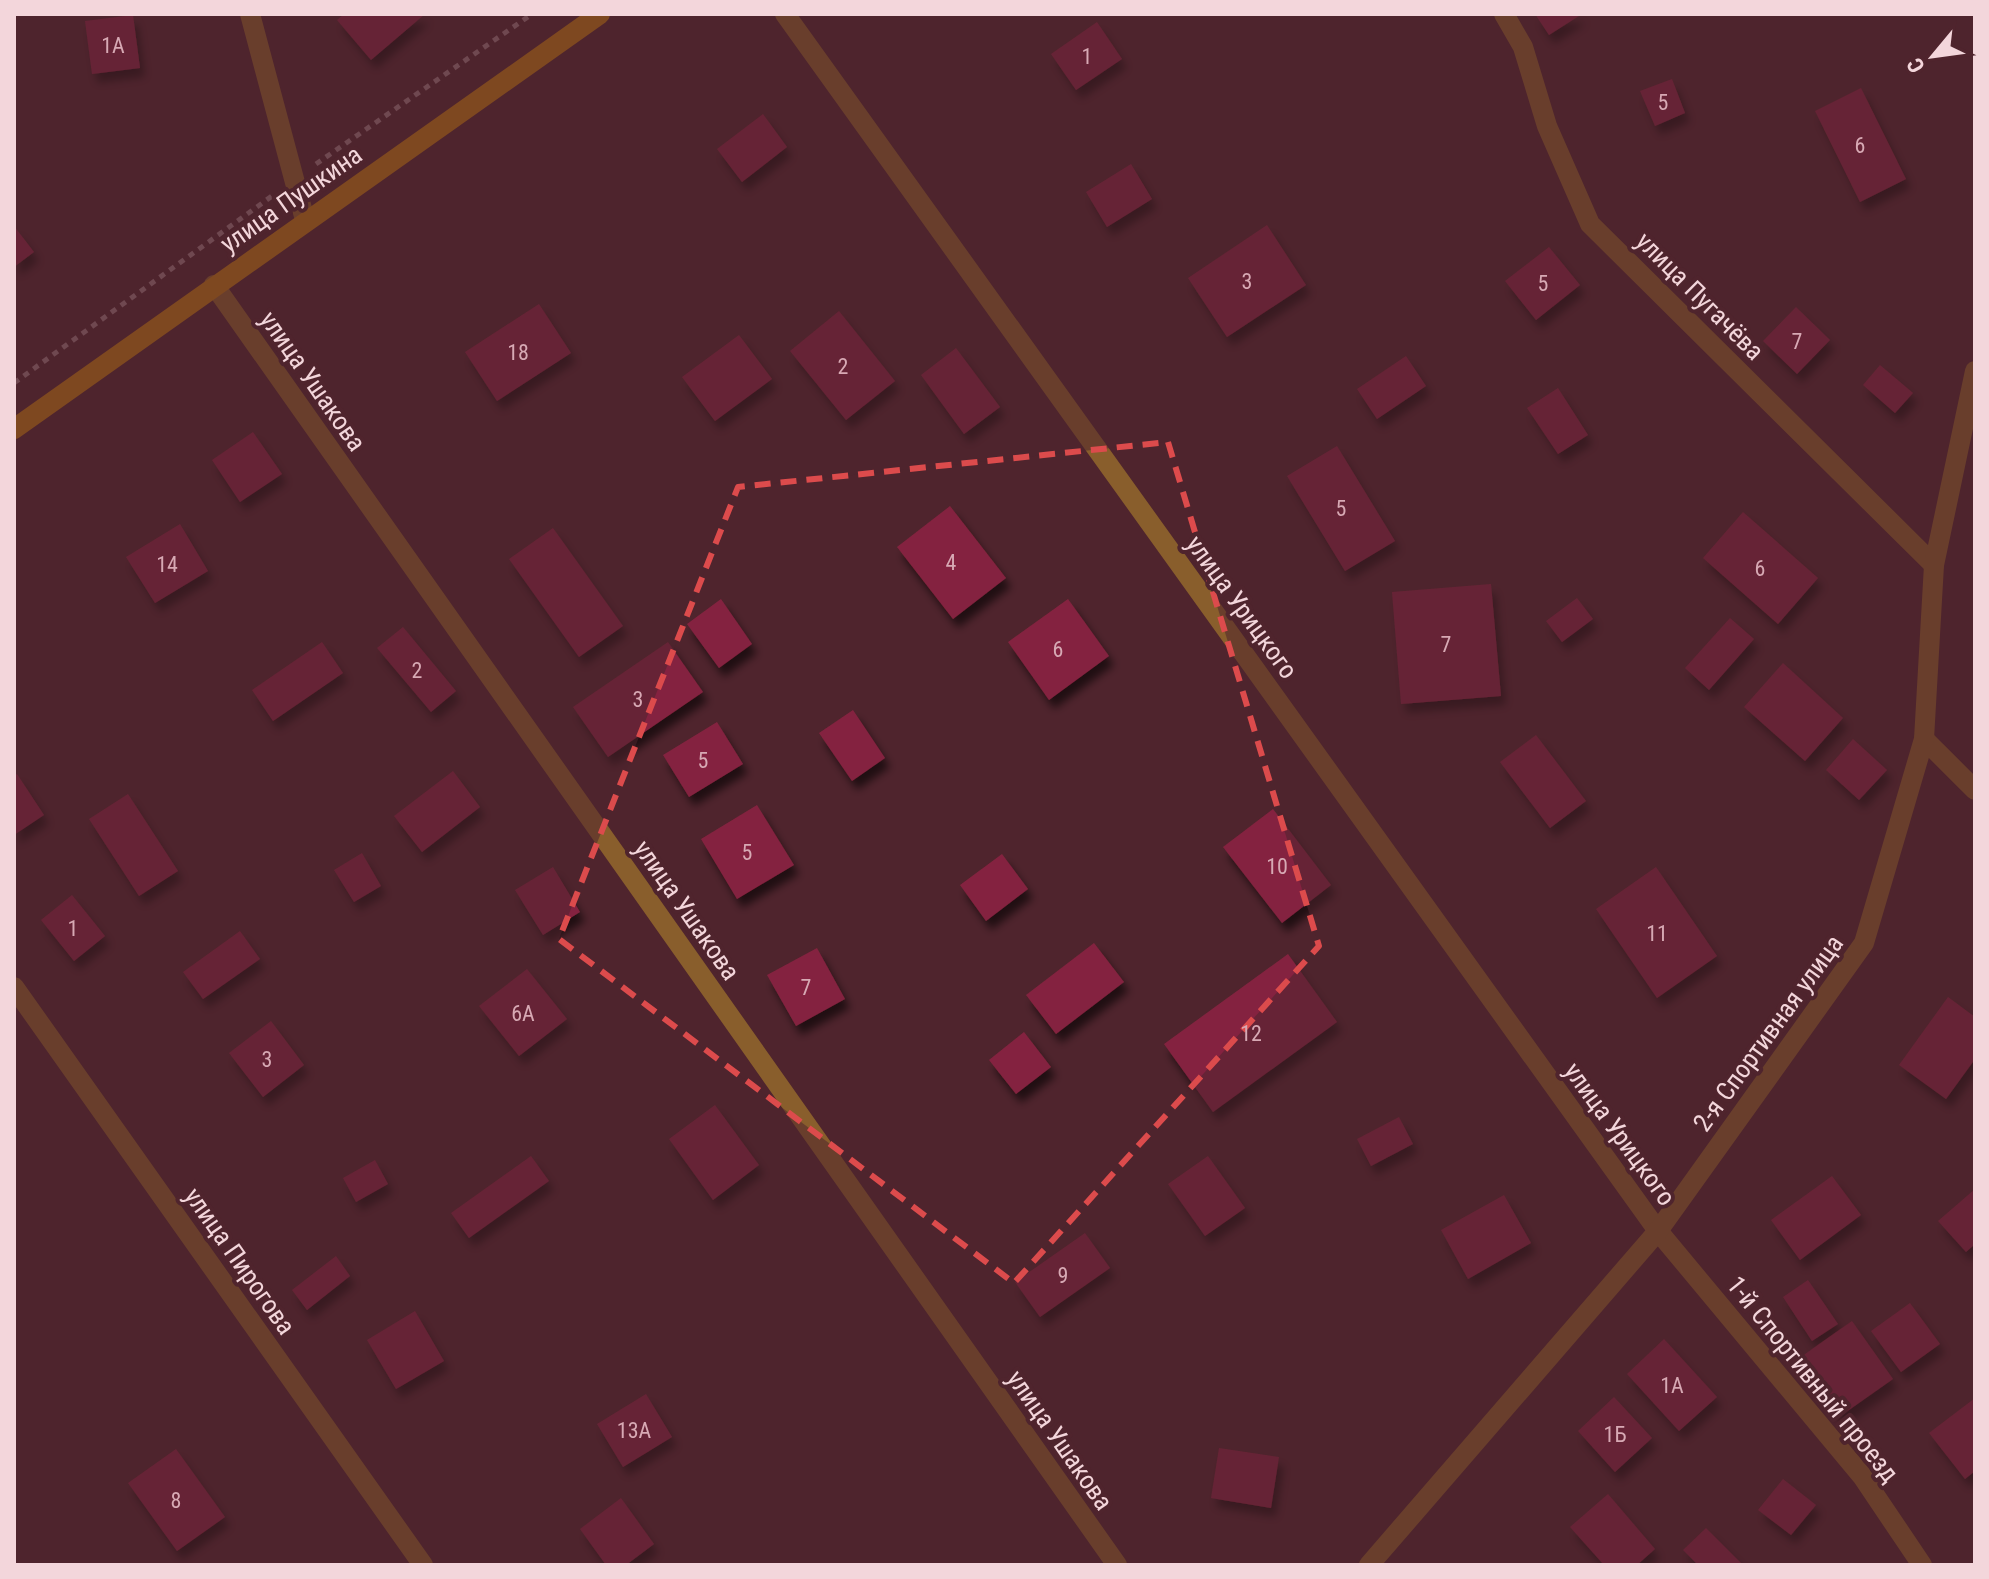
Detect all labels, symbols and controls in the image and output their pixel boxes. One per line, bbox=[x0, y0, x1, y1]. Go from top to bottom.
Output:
north arrow bbox=[1893, 16, 1973, 96]
house number: 1А bbox=[101, 33, 125, 58]
house number: 1 bbox=[1082, 44, 1092, 69]
text: С bbox=[1902, 54, 1930, 77]
house number: 5 bbox=[1658, 90, 1668, 115]
house number: 6 bbox=[1855, 133, 1865, 158]
street label: улица Пушкина bbox=[215, 139, 367, 259]
street label: улица Пугачёва bbox=[1630, 226, 1770, 366]
house number: 3 bbox=[1242, 269, 1252, 294]
house number: 5 bbox=[1538, 271, 1548, 296]
street label: улица Ушакова bbox=[254, 305, 372, 457]
house number: 7 bbox=[1792, 329, 1802, 354]
house number: 18 bbox=[507, 340, 529, 365]
house number: 2 bbox=[838, 354, 848, 379]
house number: 5 bbox=[1336, 496, 1346, 521]
street label: улица Урицкого bbox=[1180, 530, 1304, 684]
house number: 4 bbox=[946, 550, 957, 575]
house number: 14 bbox=[156, 552, 178, 577]
house number: 6 bbox=[1755, 556, 1765, 581]
house number: 7 bbox=[1441, 632, 1451, 657]
house number: 6 bbox=[1053, 637, 1063, 662]
house number: 2 bbox=[412, 658, 422, 683]
house number: 3 bbox=[633, 687, 643, 712]
house number: 5 bbox=[698, 748, 708, 773]
street label: улица Ушакова bbox=[628, 834, 746, 986]
house number: 5 bbox=[742, 840, 752, 865]
house number: 10 bbox=[1266, 854, 1288, 879]
house number: 1 bbox=[68, 916, 78, 941]
house number: 11 bbox=[1646, 921, 1668, 946]
street label: 2-я Спортивная улица bbox=[1687, 929, 1849, 1137]
house number: 7 bbox=[801, 975, 811, 1000]
house number: 6А bbox=[511, 1001, 535, 1026]
house number: 12 bbox=[1240, 1021, 1262, 1046]
house number: 3 bbox=[262, 1047, 272, 1072]
street label: улица Урицкого bbox=[1558, 1057, 1682, 1211]
street label: улица Пирогова bbox=[178, 1182, 302, 1340]
house number: 9 bbox=[1058, 1263, 1068, 1288]
street label: 1-й Спортивный проезд bbox=[1721, 1270, 1905, 1488]
street label: улица Ушакова bbox=[1001, 1364, 1119, 1516]
house number: 1А bbox=[1660, 1373, 1684, 1398]
house number: 13А bbox=[617, 1418, 652, 1443]
house number: 1Б bbox=[1604, 1422, 1626, 1447]
house number: 8 bbox=[171, 1488, 181, 1513]

